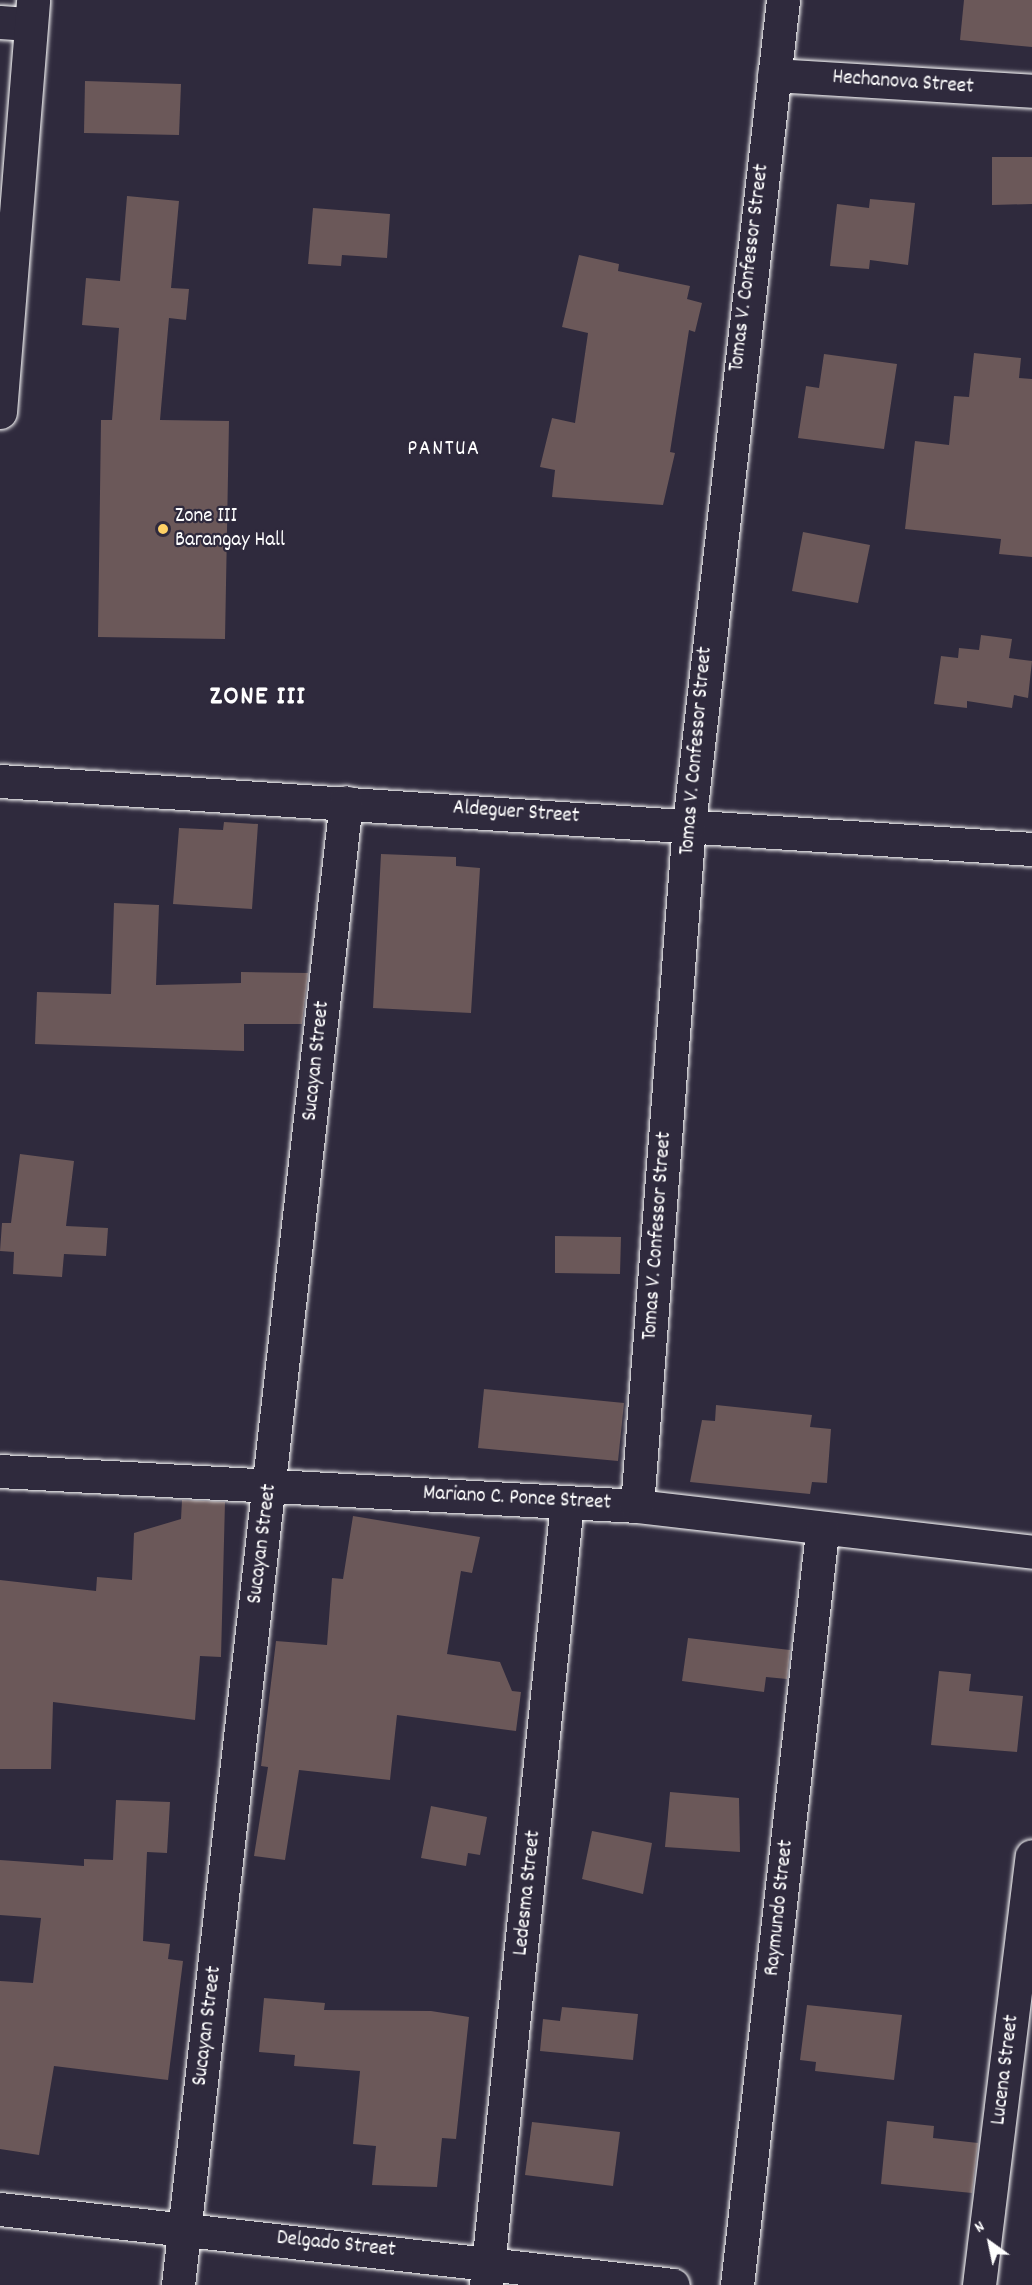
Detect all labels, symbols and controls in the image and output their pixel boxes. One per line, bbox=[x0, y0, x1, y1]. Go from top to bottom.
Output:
street label: Hechanova Street bbox=[832, 65, 974, 101]
street label: Tomas V. Confessor Street bbox=[725, 163, 775, 373]
district label: PANTUA bbox=[407, 437, 481, 463]
place label: Zone III Barangay Hall bbox=[175, 504, 285, 554]
marker: Zone III Barangay Hall bbox=[156, 522, 170, 536]
street label: Tomas V. Confessor Street bbox=[675, 646, 719, 856]
district label: ZONE III bbox=[210, 682, 306, 714]
street label: Aldeguer Street bbox=[452, 796, 580, 830]
street label: Sucayan Street bbox=[298, 1000, 336, 1122]
street label: Tomas V. Confessor Street bbox=[638, 1131, 678, 1341]
street label: Mariano C. Ponce Street bbox=[422, 1481, 612, 1517]
street label: Sucayan Street bbox=[243, 1483, 283, 1605]
street label: Ledesma Street bbox=[509, 1829, 547, 1957]
street label: Raymundo Street bbox=[760, 1839, 800, 1977]
street label: Sucayan Street bbox=[188, 1965, 228, 2087]
street label: Lucena Street bbox=[987, 2014, 1025, 2126]
north arrow bbox=[960, 2213, 1020, 2273]
text: N bbox=[970, 2216, 990, 2239]
street label: Delgado Street bbox=[275, 2226, 397, 2264]

